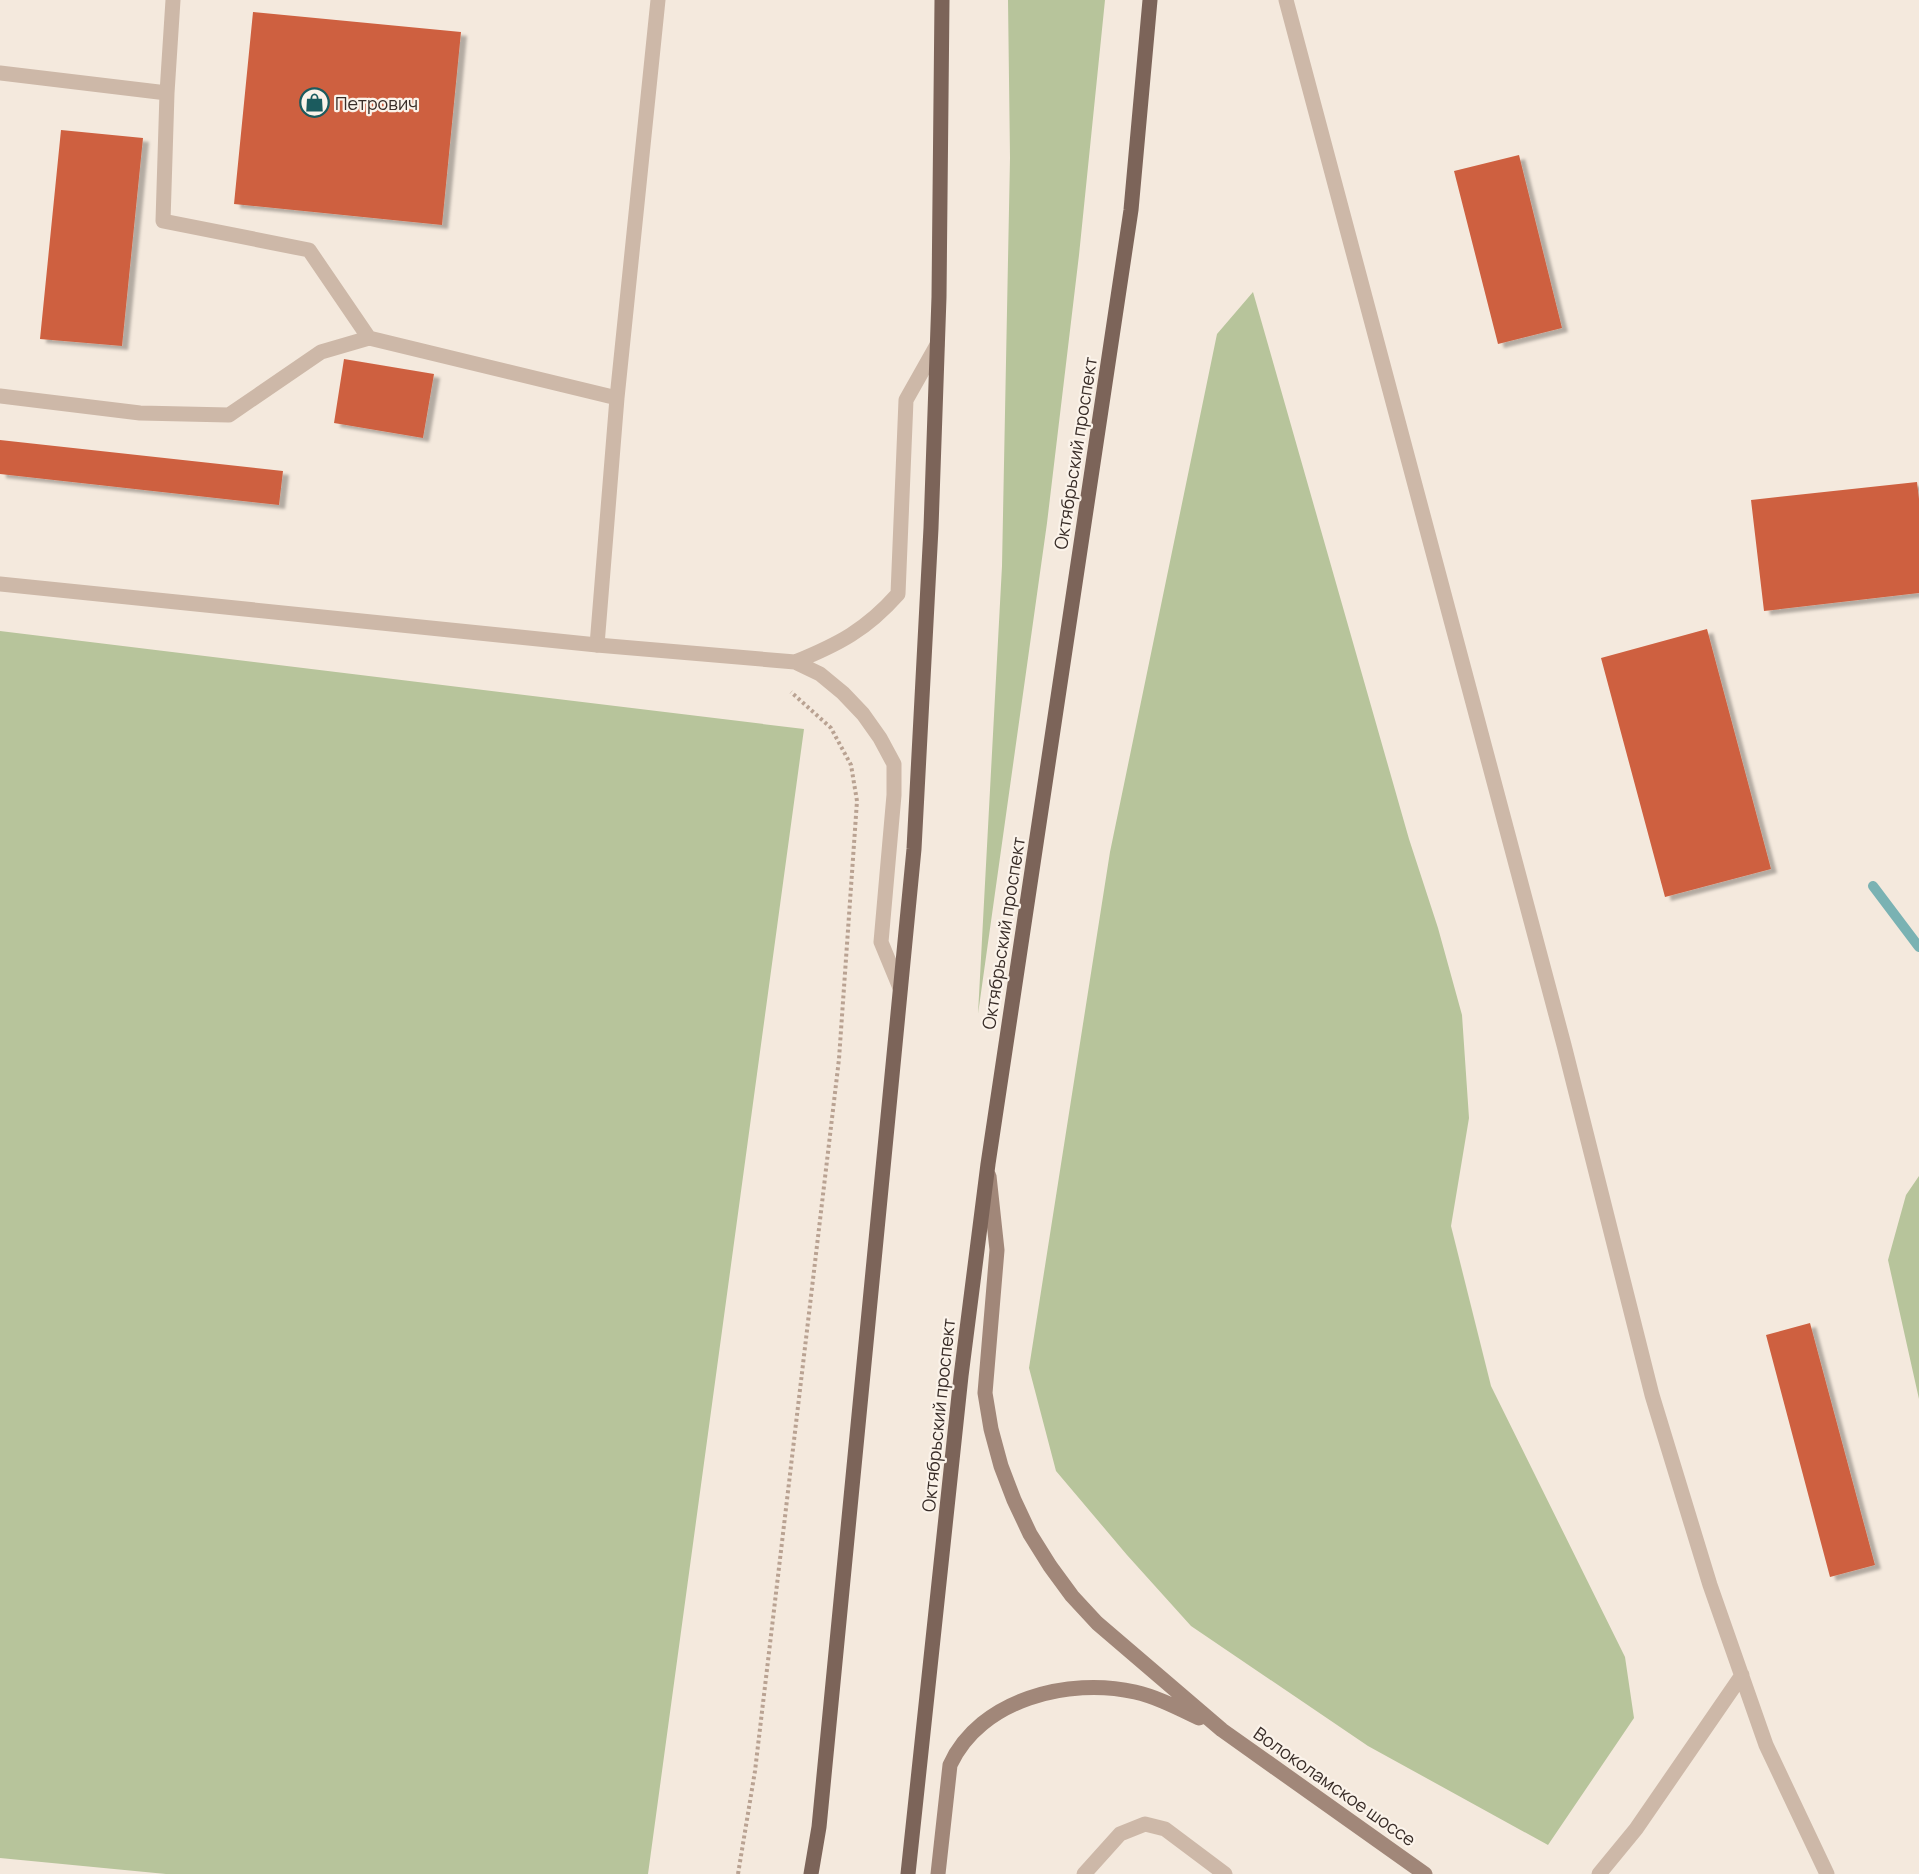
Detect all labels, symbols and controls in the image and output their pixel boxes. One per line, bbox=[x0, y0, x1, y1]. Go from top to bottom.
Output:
shop icon: Петрович bbox=[298, 87, 330, 119]
place label: Петрович bbox=[335, 91, 418, 115]
street label: Октябрьский проспект bbox=[1048, 355, 1102, 551]
street label: Октябрьский проспект bbox=[976, 835, 1030, 1031]
street label: Октябрьский проспект bbox=[916, 1317, 960, 1513]
street label: Волоколамское шоссе bbox=[1249, 1721, 1421, 1851]

